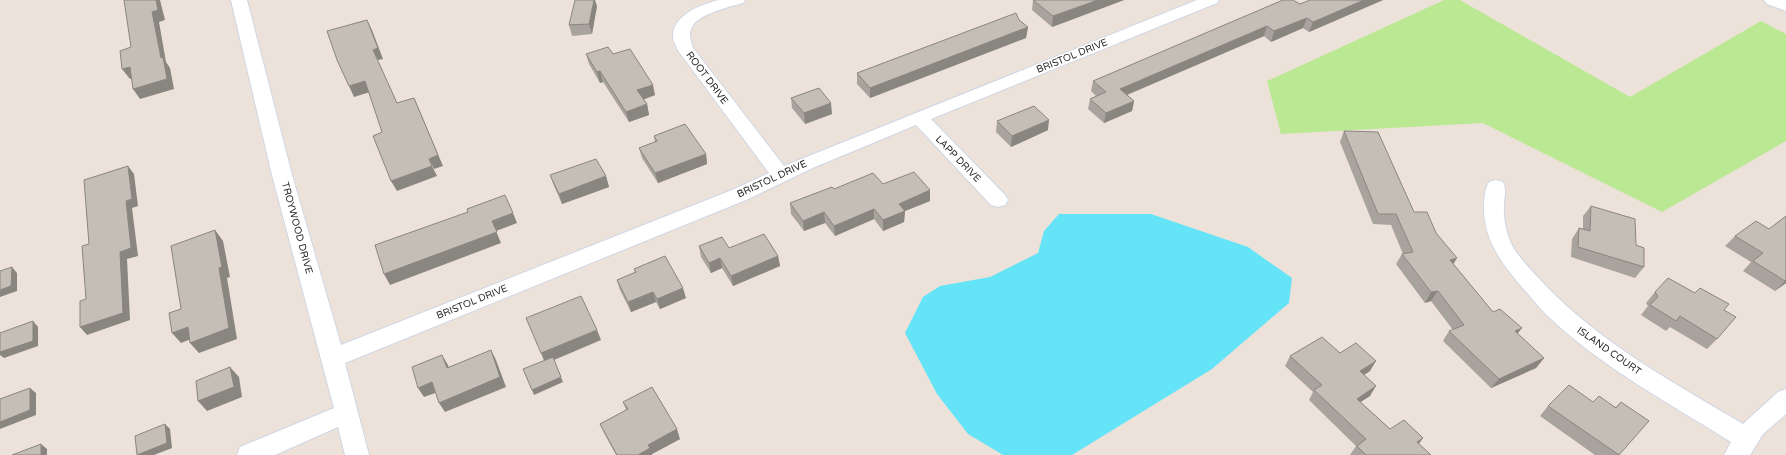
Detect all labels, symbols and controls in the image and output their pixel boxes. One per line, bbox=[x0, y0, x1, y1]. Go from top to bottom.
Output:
street label: BRISTOL DRIVE bbox=[1035, 36, 1109, 76]
street label: ROOT DRIVE bbox=[683, 49, 731, 107]
street label: LAPP DRIVE bbox=[933, 133, 983, 185]
street label: BRISTOL DRIVE bbox=[735, 158, 809, 200]
street label: TROYWOOD DRIVE bbox=[279, 181, 315, 275]
street label: BRISTOL DRIVE bbox=[435, 282, 509, 322]
street label: ISLAND COURT bbox=[1574, 324, 1644, 378]

